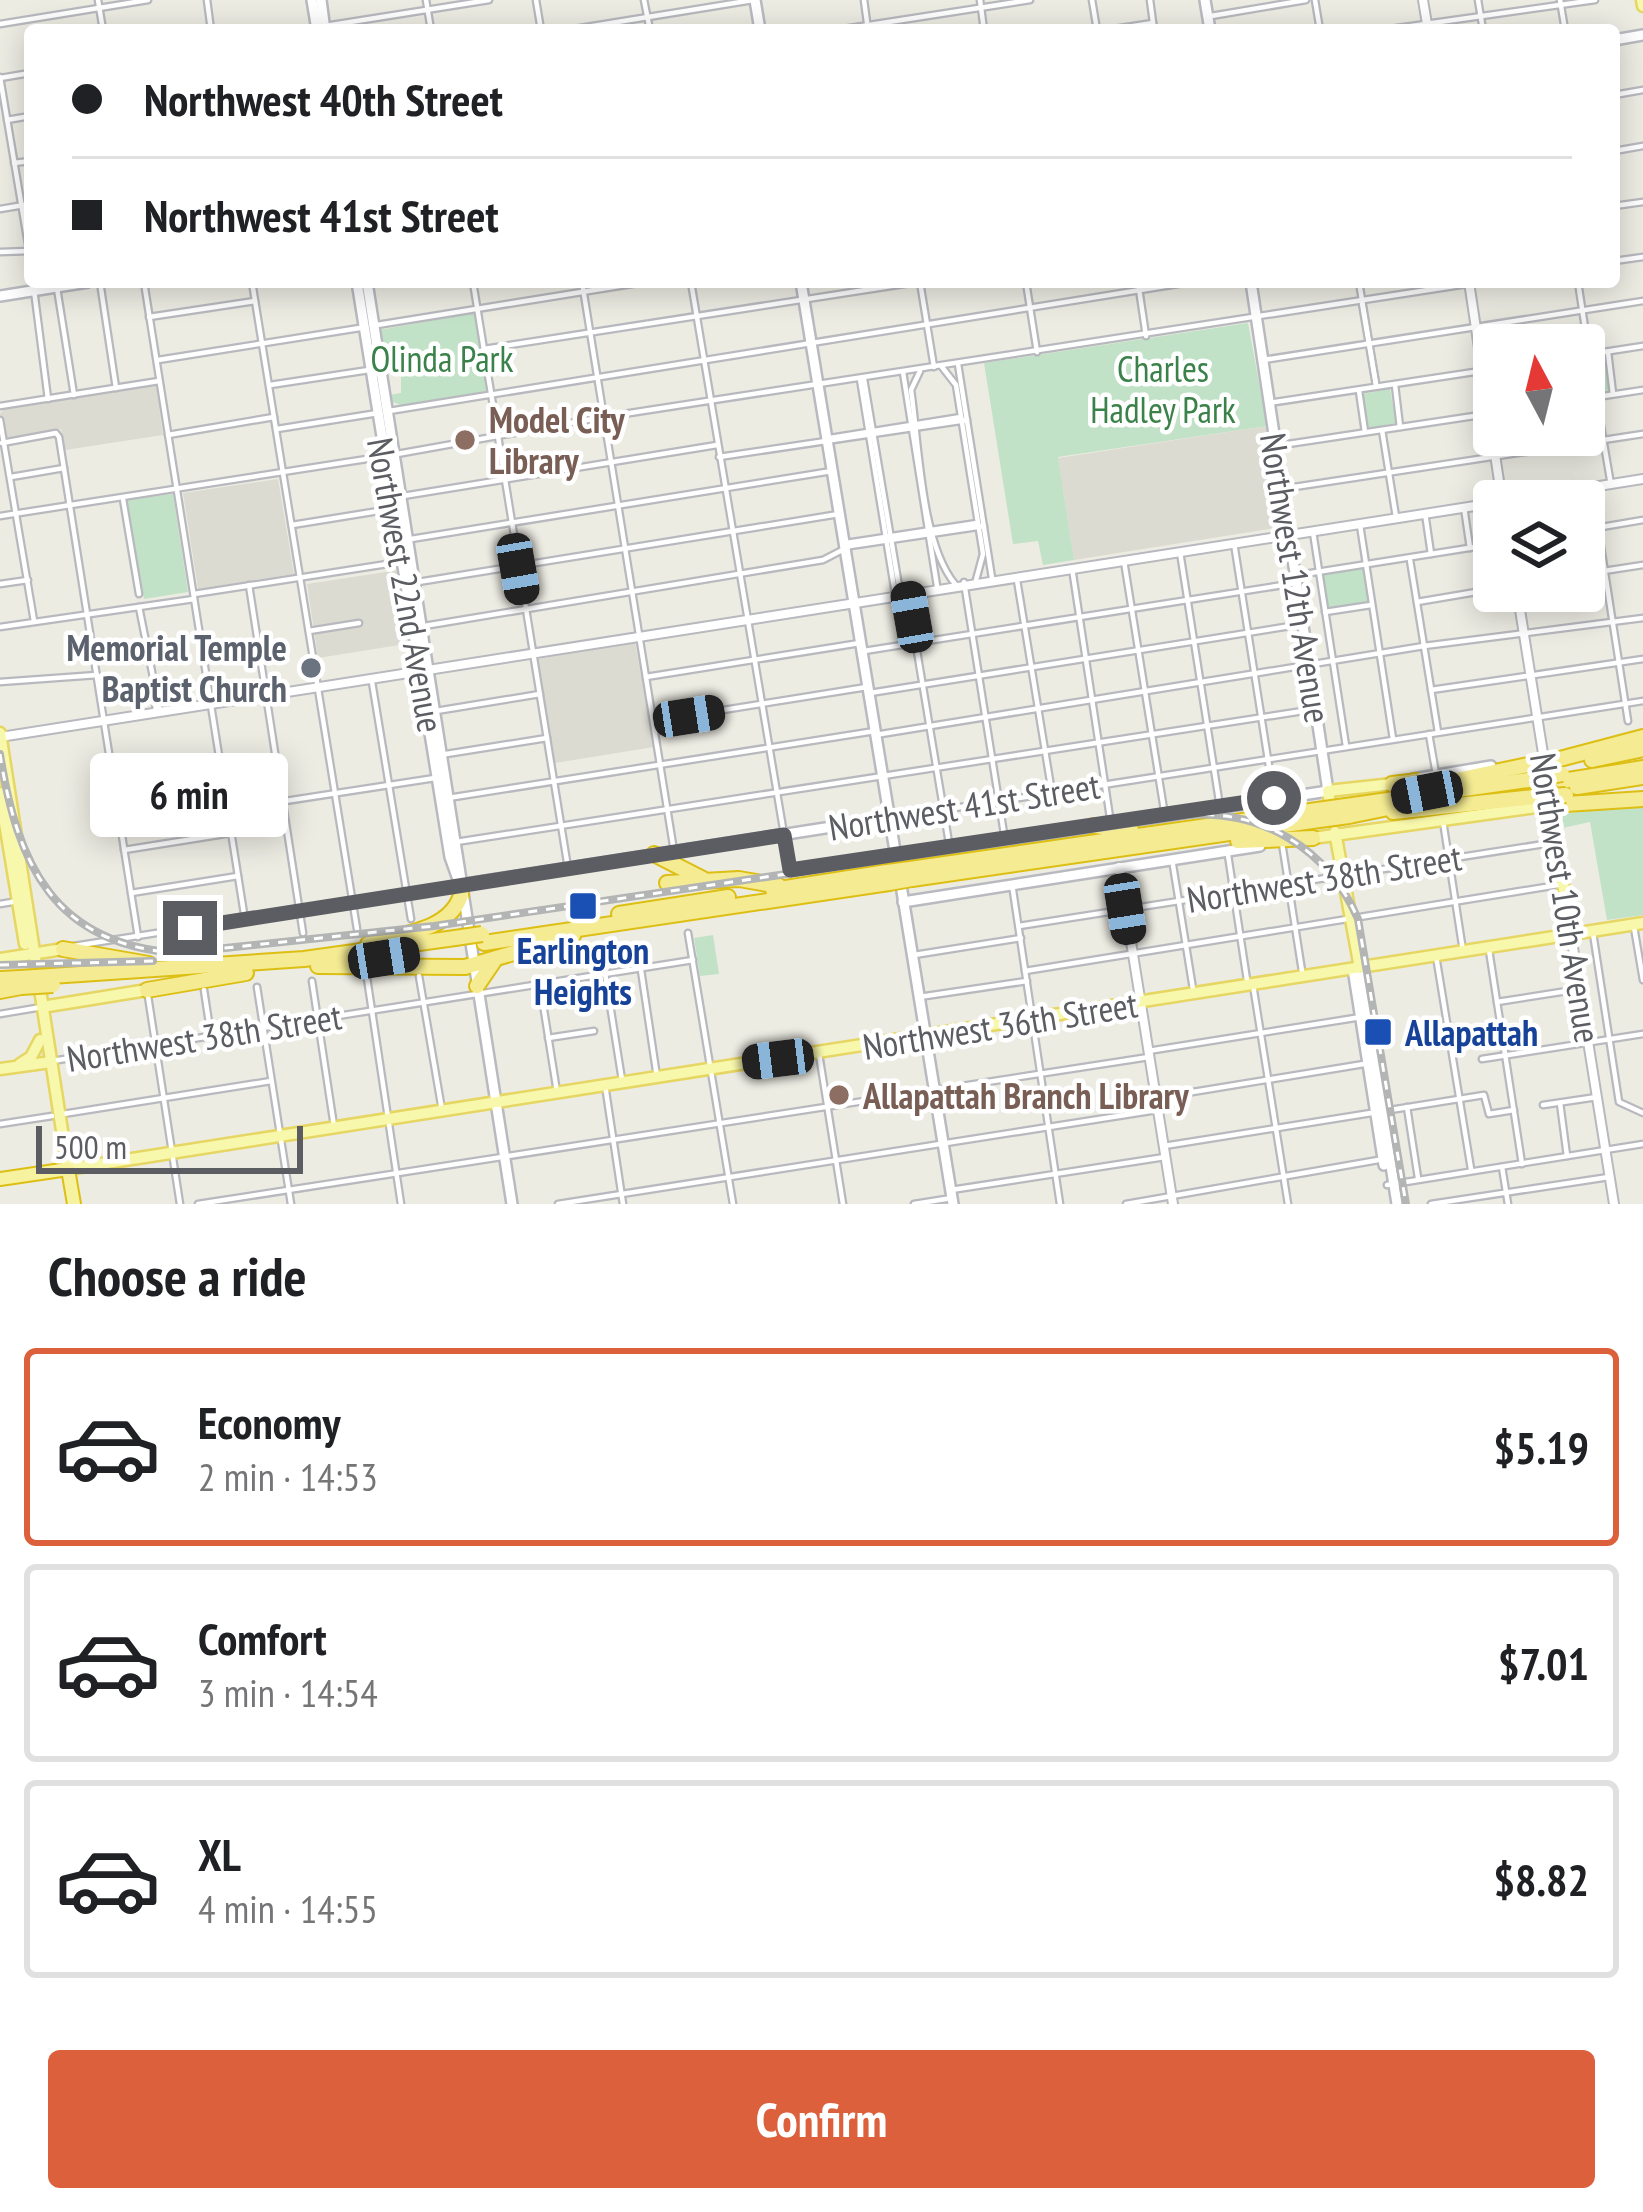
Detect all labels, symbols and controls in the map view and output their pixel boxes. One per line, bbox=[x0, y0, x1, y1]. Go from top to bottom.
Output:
text: Northwest 40th Street bbox=[144, 70, 503, 128]
text: Northwest 41st Street bbox=[144, 186, 499, 244]
north arrow bbox=[1473, 324, 1605, 456]
map controls bbox=[1473, 324, 1605, 612]
park label: Olinda Park bbox=[371, 335, 513, 382]
park label: Charles Hadley Park bbox=[1090, 345, 1236, 433]
place label: Model City Library bbox=[489, 396, 625, 484]
marker: Model City Library bbox=[452, 427, 478, 453]
street label: Northwest 12th Avenue bbox=[1250, 430, 1342, 726]
street label: Northwest 22nd Avenue bbox=[357, 434, 455, 736]
button: layers bbox=[1473, 480, 1605, 612]
car bbox=[494, 530, 542, 608]
car bbox=[888, 578, 936, 656]
place label: Memorial Temple Baptist Church bbox=[66, 624, 287, 712]
marker: Memorial Temple Baptist Church bbox=[298, 655, 324, 681]
car bbox=[651, 693, 727, 739]
street label: Northwest 10th Avenue bbox=[1520, 750, 1612, 1046]
callout: 6 min bbox=[91, 754, 289, 838]
street label: Northwest 41st Street bbox=[825, 761, 1103, 851]
car bbox=[1388, 767, 1466, 817]
text: 6 min bbox=[150, 769, 228, 820]
route start bbox=[1247, 771, 1301, 825]
street label: Northwest 38th Street bbox=[1183, 833, 1465, 923]
car bbox=[1102, 871, 1148, 947]
marker: Earlington Heights bbox=[567, 890, 599, 922]
route end bbox=[163, 901, 217, 955]
place label: Earlington Heights bbox=[517, 927, 649, 1015]
car bbox=[346, 935, 422, 981]
street label: Northwest 36th Street bbox=[859, 980, 1141, 1070]
street label: Northwest 38th Street bbox=[63, 992, 345, 1082]
place label: Allapattah bbox=[1404, 1009, 1538, 1056]
marker: Allapattah bbox=[1362, 1016, 1394, 1048]
car bbox=[740, 1037, 816, 1081]
place label: Allapattah Branch Library bbox=[862, 1072, 1189, 1119]
marker: Allapattah Branch Library bbox=[826, 1082, 852, 1108]
scale bar bbox=[36, 1120, 303, 1173]
text: 500 m bbox=[54, 1125, 127, 1168]
text: Choose a ride bbox=[48, 1241, 307, 1311]
icon: car bbox=[54, 1393, 162, 1501]
text: Economy bbox=[198, 1393, 341, 1451]
text: $5.19 bbox=[1493, 1418, 1589, 1476]
text: 2 min · 14:53 bbox=[198, 1451, 378, 1502]
icon: car bbox=[54, 1609, 162, 1717]
text: Comfort bbox=[198, 1609, 327, 1667]
text: $7.01 bbox=[1498, 1634, 1589, 1692]
text: 3 min · 14:54 bbox=[198, 1667, 378, 1718]
icon: car bbox=[54, 1825, 162, 1933]
text: XL bbox=[198, 1825, 241, 1883]
text: $8.82 bbox=[1493, 1850, 1589, 1908]
text: 4 min · 14:55 bbox=[198, 1883, 378, 1934]
button: Confirm bbox=[48, 2050, 1595, 2188]

